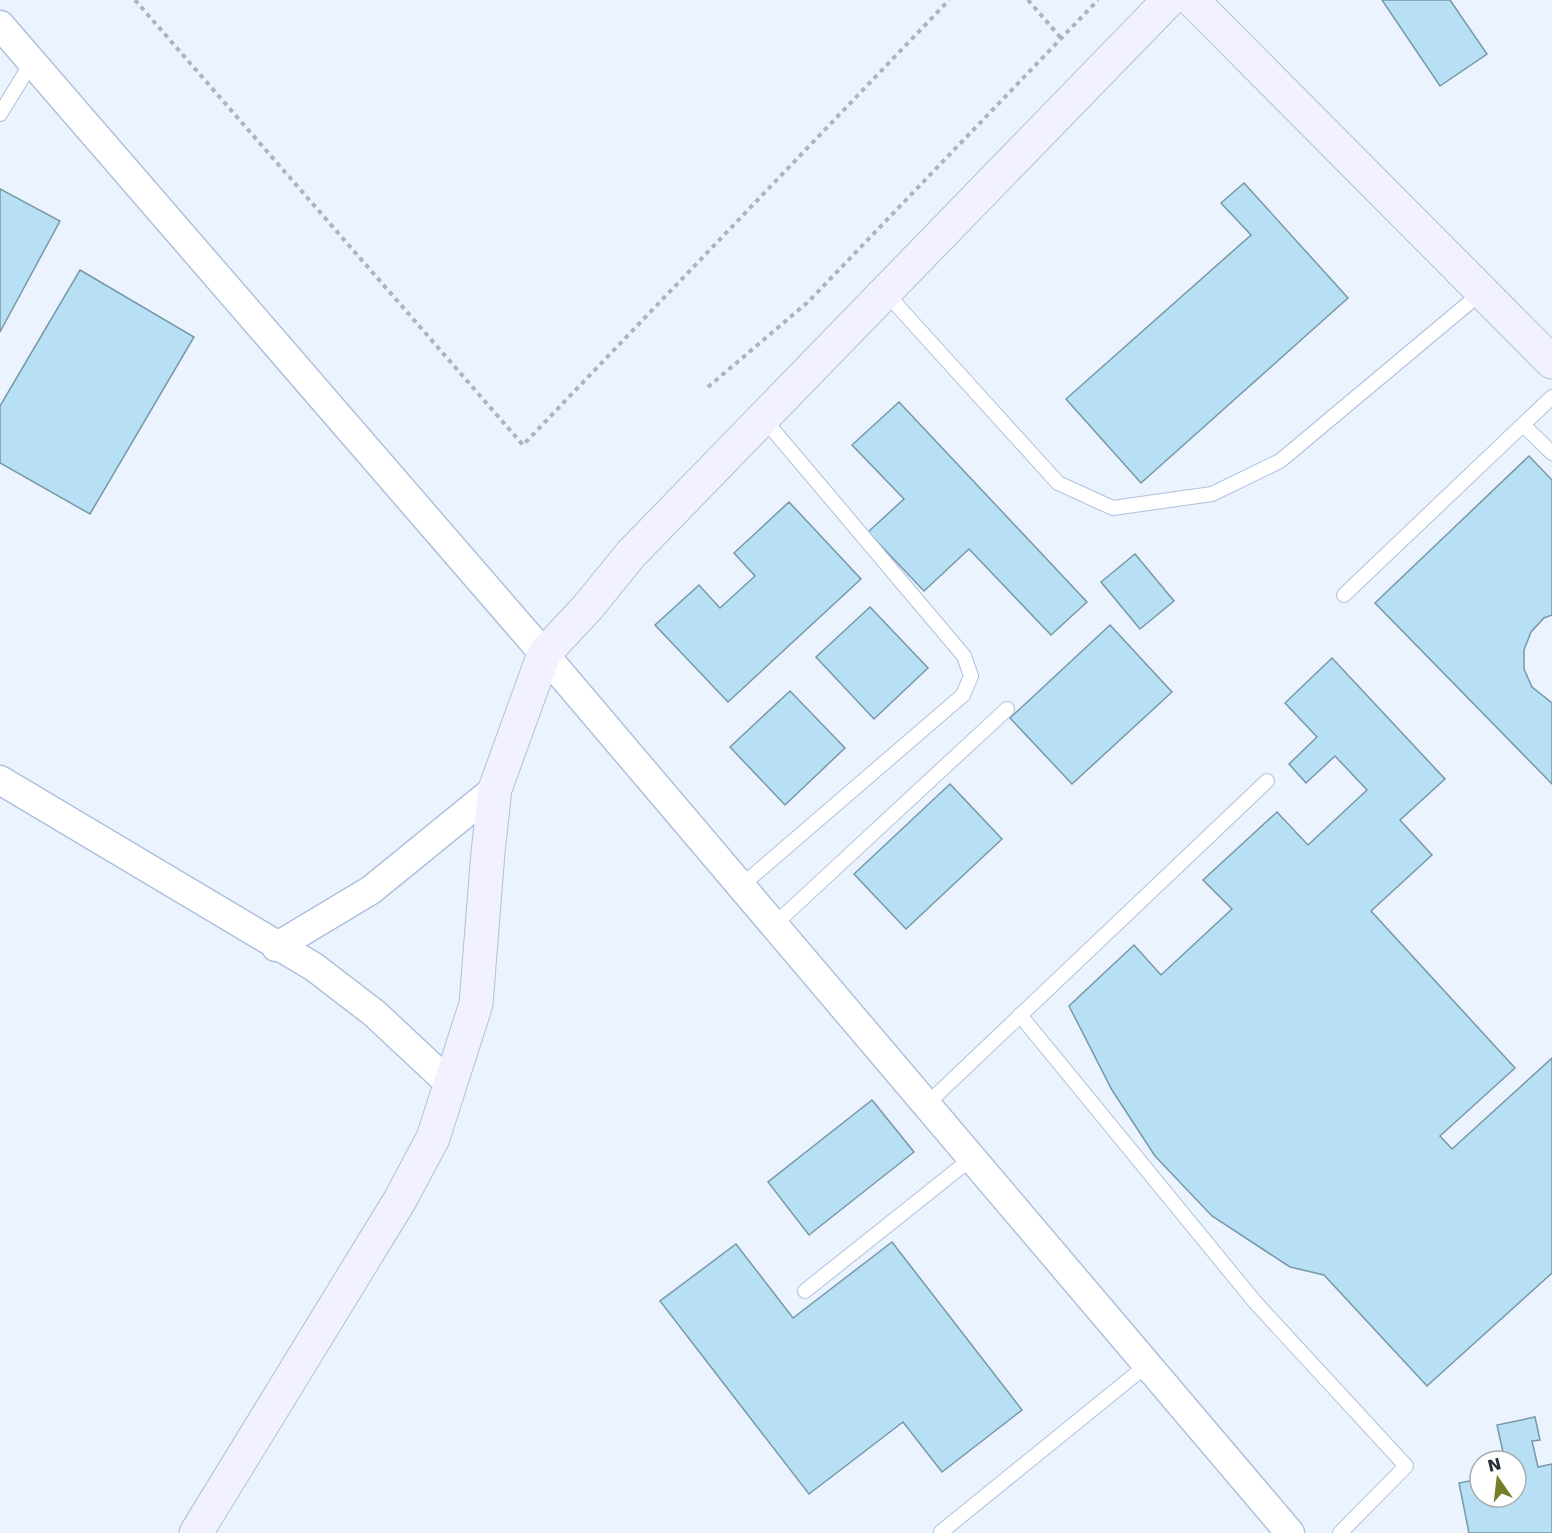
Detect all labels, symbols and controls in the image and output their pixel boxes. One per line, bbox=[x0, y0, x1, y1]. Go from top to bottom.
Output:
north arrow bbox=[1468, 1449, 1528, 1509]
text: N bbox=[1486, 1454, 1503, 1476]

